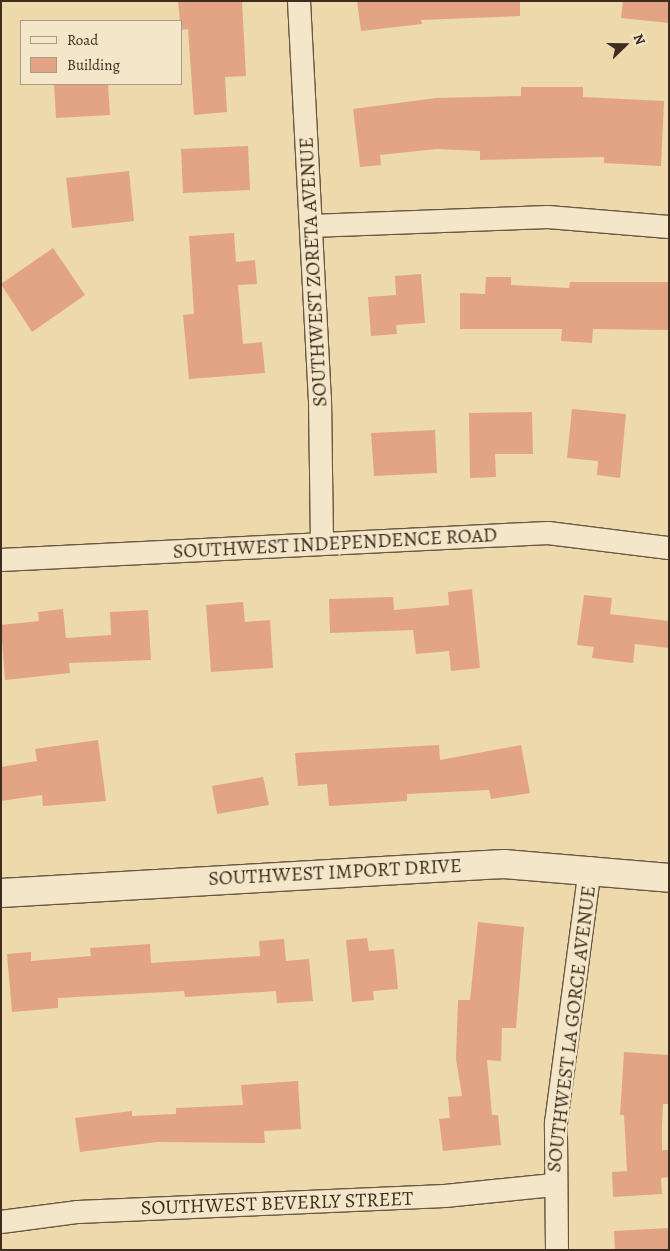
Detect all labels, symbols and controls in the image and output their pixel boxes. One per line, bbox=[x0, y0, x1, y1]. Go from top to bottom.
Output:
legend bbox=[20, 20, 182, 85]
north arrow bbox=[600, 20, 650, 70]
text: Road bbox=[67, 30, 98, 50]
text: N bbox=[629, 31, 650, 47]
text: Building bbox=[67, 55, 120, 75]
street label: SOUTHWEST ZORETA AVENUE bbox=[294, 137, 332, 407]
street label: SOUTHWEST INDEPENDENCE ROAD bbox=[172, 523, 498, 563]
street label: SOUTHWEST IMPORT DRIVE bbox=[208, 853, 462, 891]
street label: SOUTHWEST LA GORCE AVENUE bbox=[542, 884, 600, 1174]
street label: SOUTHWEST BEVERLY STREET bbox=[140, 1186, 414, 1220]

